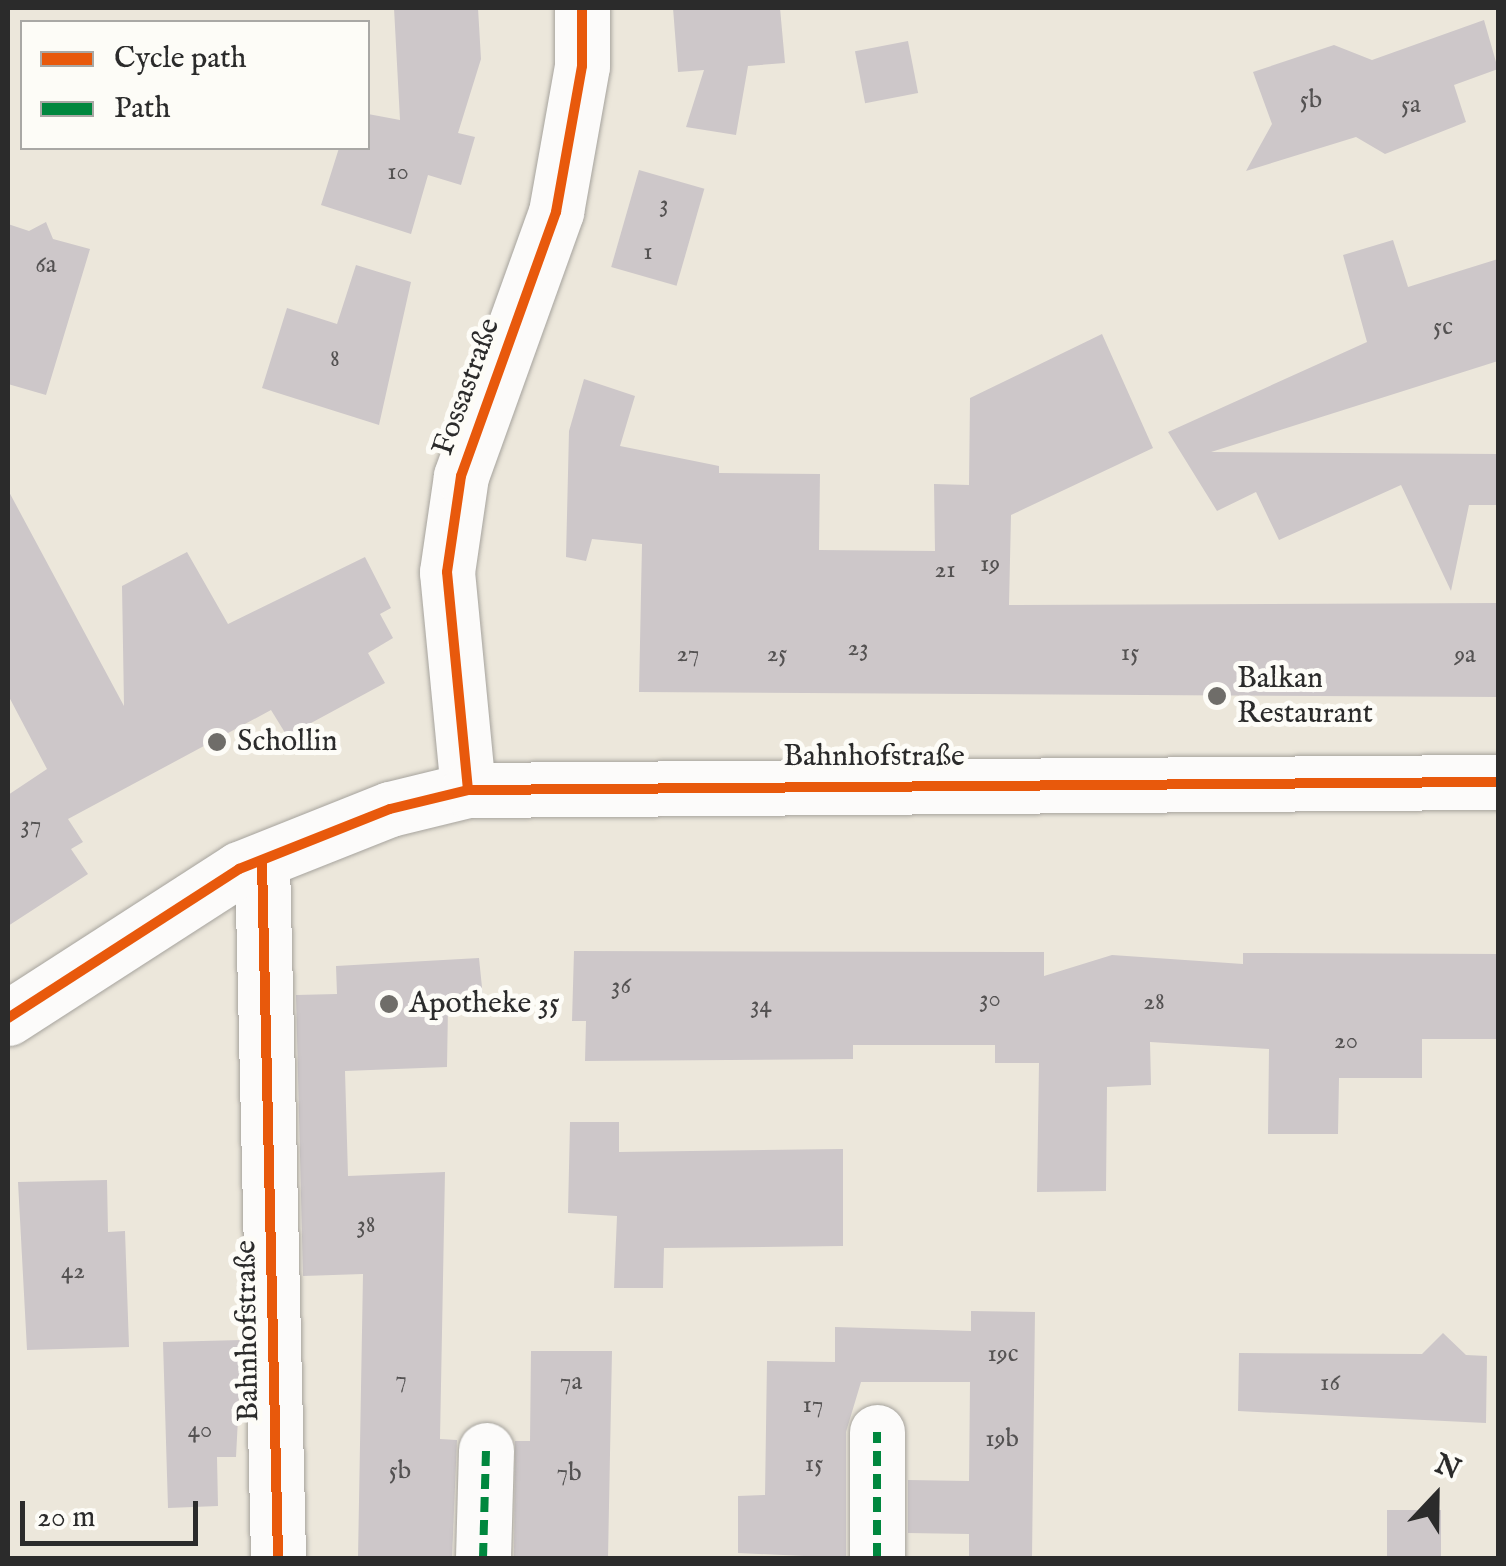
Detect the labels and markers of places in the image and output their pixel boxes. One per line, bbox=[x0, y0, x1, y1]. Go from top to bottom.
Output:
place label: Balkan Restaurant bbox=[1237, 661, 1373, 732]
marker: Balkan Restaurant bbox=[1206, 685, 1228, 707]
place label: Schollin bbox=[237, 724, 338, 760]
marker: Schollin bbox=[206, 731, 228, 753]
place label: Apotheke 35 bbox=[409, 986, 560, 1022]
marker: Apotheke 35 bbox=[378, 993, 400, 1015]

